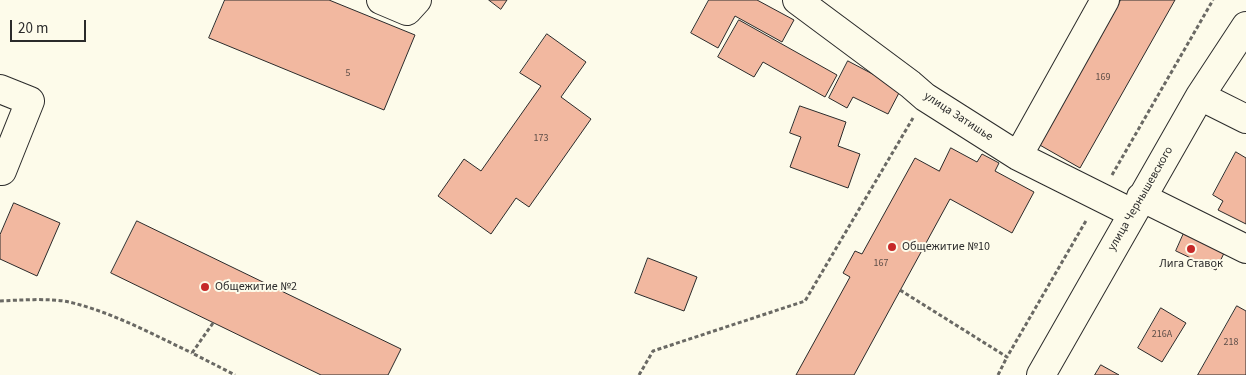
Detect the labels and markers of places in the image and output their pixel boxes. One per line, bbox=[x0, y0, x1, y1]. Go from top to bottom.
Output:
place label: Общежитие №10 bbox=[902, 240, 990, 254]
marker: Общежитие №10 bbox=[886, 241, 898, 253]
marker: Лига Ставок bbox=[1185, 243, 1197, 255]
place label: Лига Ставок bbox=[1159, 257, 1223, 271]
place label: Общежитие №2 bbox=[215, 280, 297, 294]
marker: Общежитие №2 bbox=[199, 281, 211, 293]

